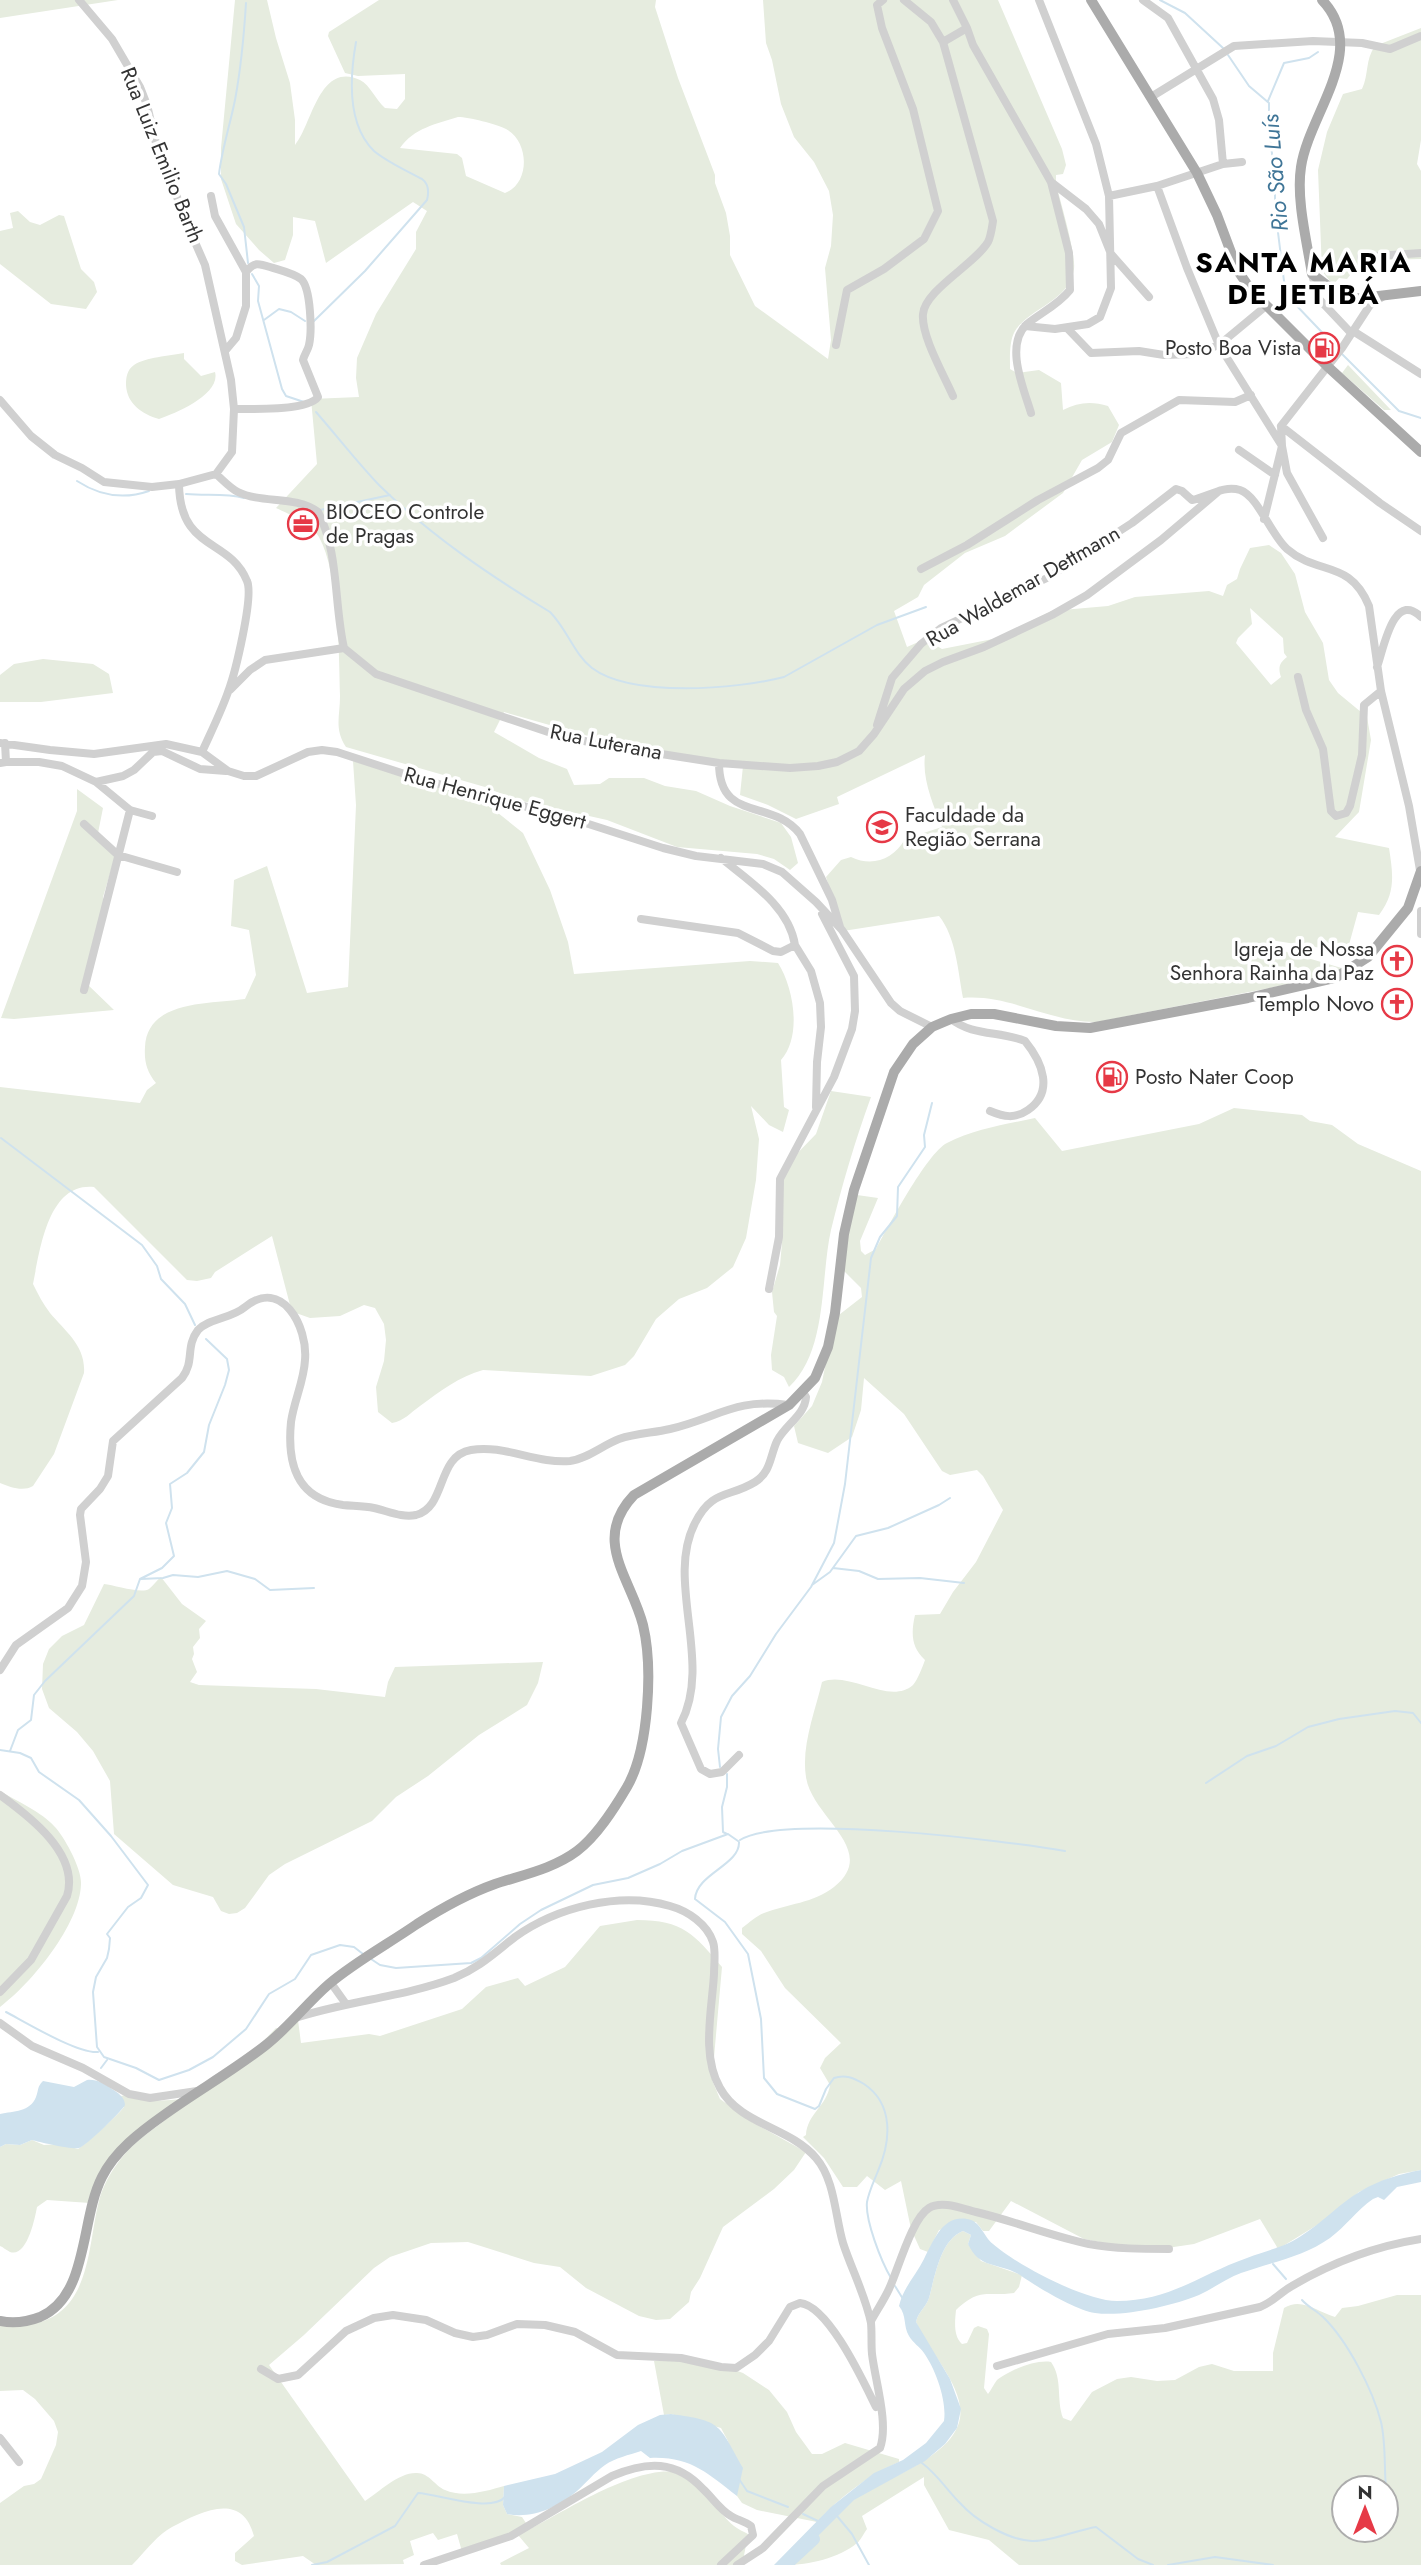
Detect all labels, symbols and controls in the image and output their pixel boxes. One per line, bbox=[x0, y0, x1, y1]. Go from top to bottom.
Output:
street label: Rua Luiz Emilio Barth bbox=[113, 63, 211, 247]
water label: Rio São Luís bbox=[1253, 112, 1297, 233]
district label: SANTA MARIA DE JETIBÁ bbox=[1195, 242, 1413, 315]
fuel station icon: Posto Boa Vista bbox=[1307, 331, 1341, 365]
place label: Posto Boa Vista bbox=[1165, 333, 1301, 363]
place label: BIOCEO Controle de Pragas bbox=[326, 497, 484, 551]
office icon: BIOCEO Controle de Pragas bbox=[286, 507, 320, 541]
street label: Rua Waldemar Dettmann bbox=[921, 518, 1125, 654]
street label: Rua Luterana bbox=[547, 716, 665, 768]
street label: Rua Henrique Eggert bbox=[401, 759, 589, 837]
place label: Faculdade da Região Serrana bbox=[905, 800, 1041, 854]
school or university icon: Faculdade da Região Serrana bbox=[865, 810, 899, 844]
place label: Igreja de Nossa Senhora Rainha da Paz bbox=[1170, 934, 1374, 988]
church icon: Igreja de Nossa Senhora Rainha da Paz bbox=[1380, 944, 1414, 978]
church icon: Templo Novo bbox=[1380, 987, 1414, 1021]
place label: Templo Novo bbox=[1257, 989, 1374, 1019]
fuel station icon: Posto Nater Coop bbox=[1095, 1060, 1129, 1094]
place label: Posto Nater Coop bbox=[1135, 1062, 1294, 1092]
north arrow bbox=[1330, 2474, 1400, 2544]
text: N bbox=[1357, 2479, 1373, 2506]

